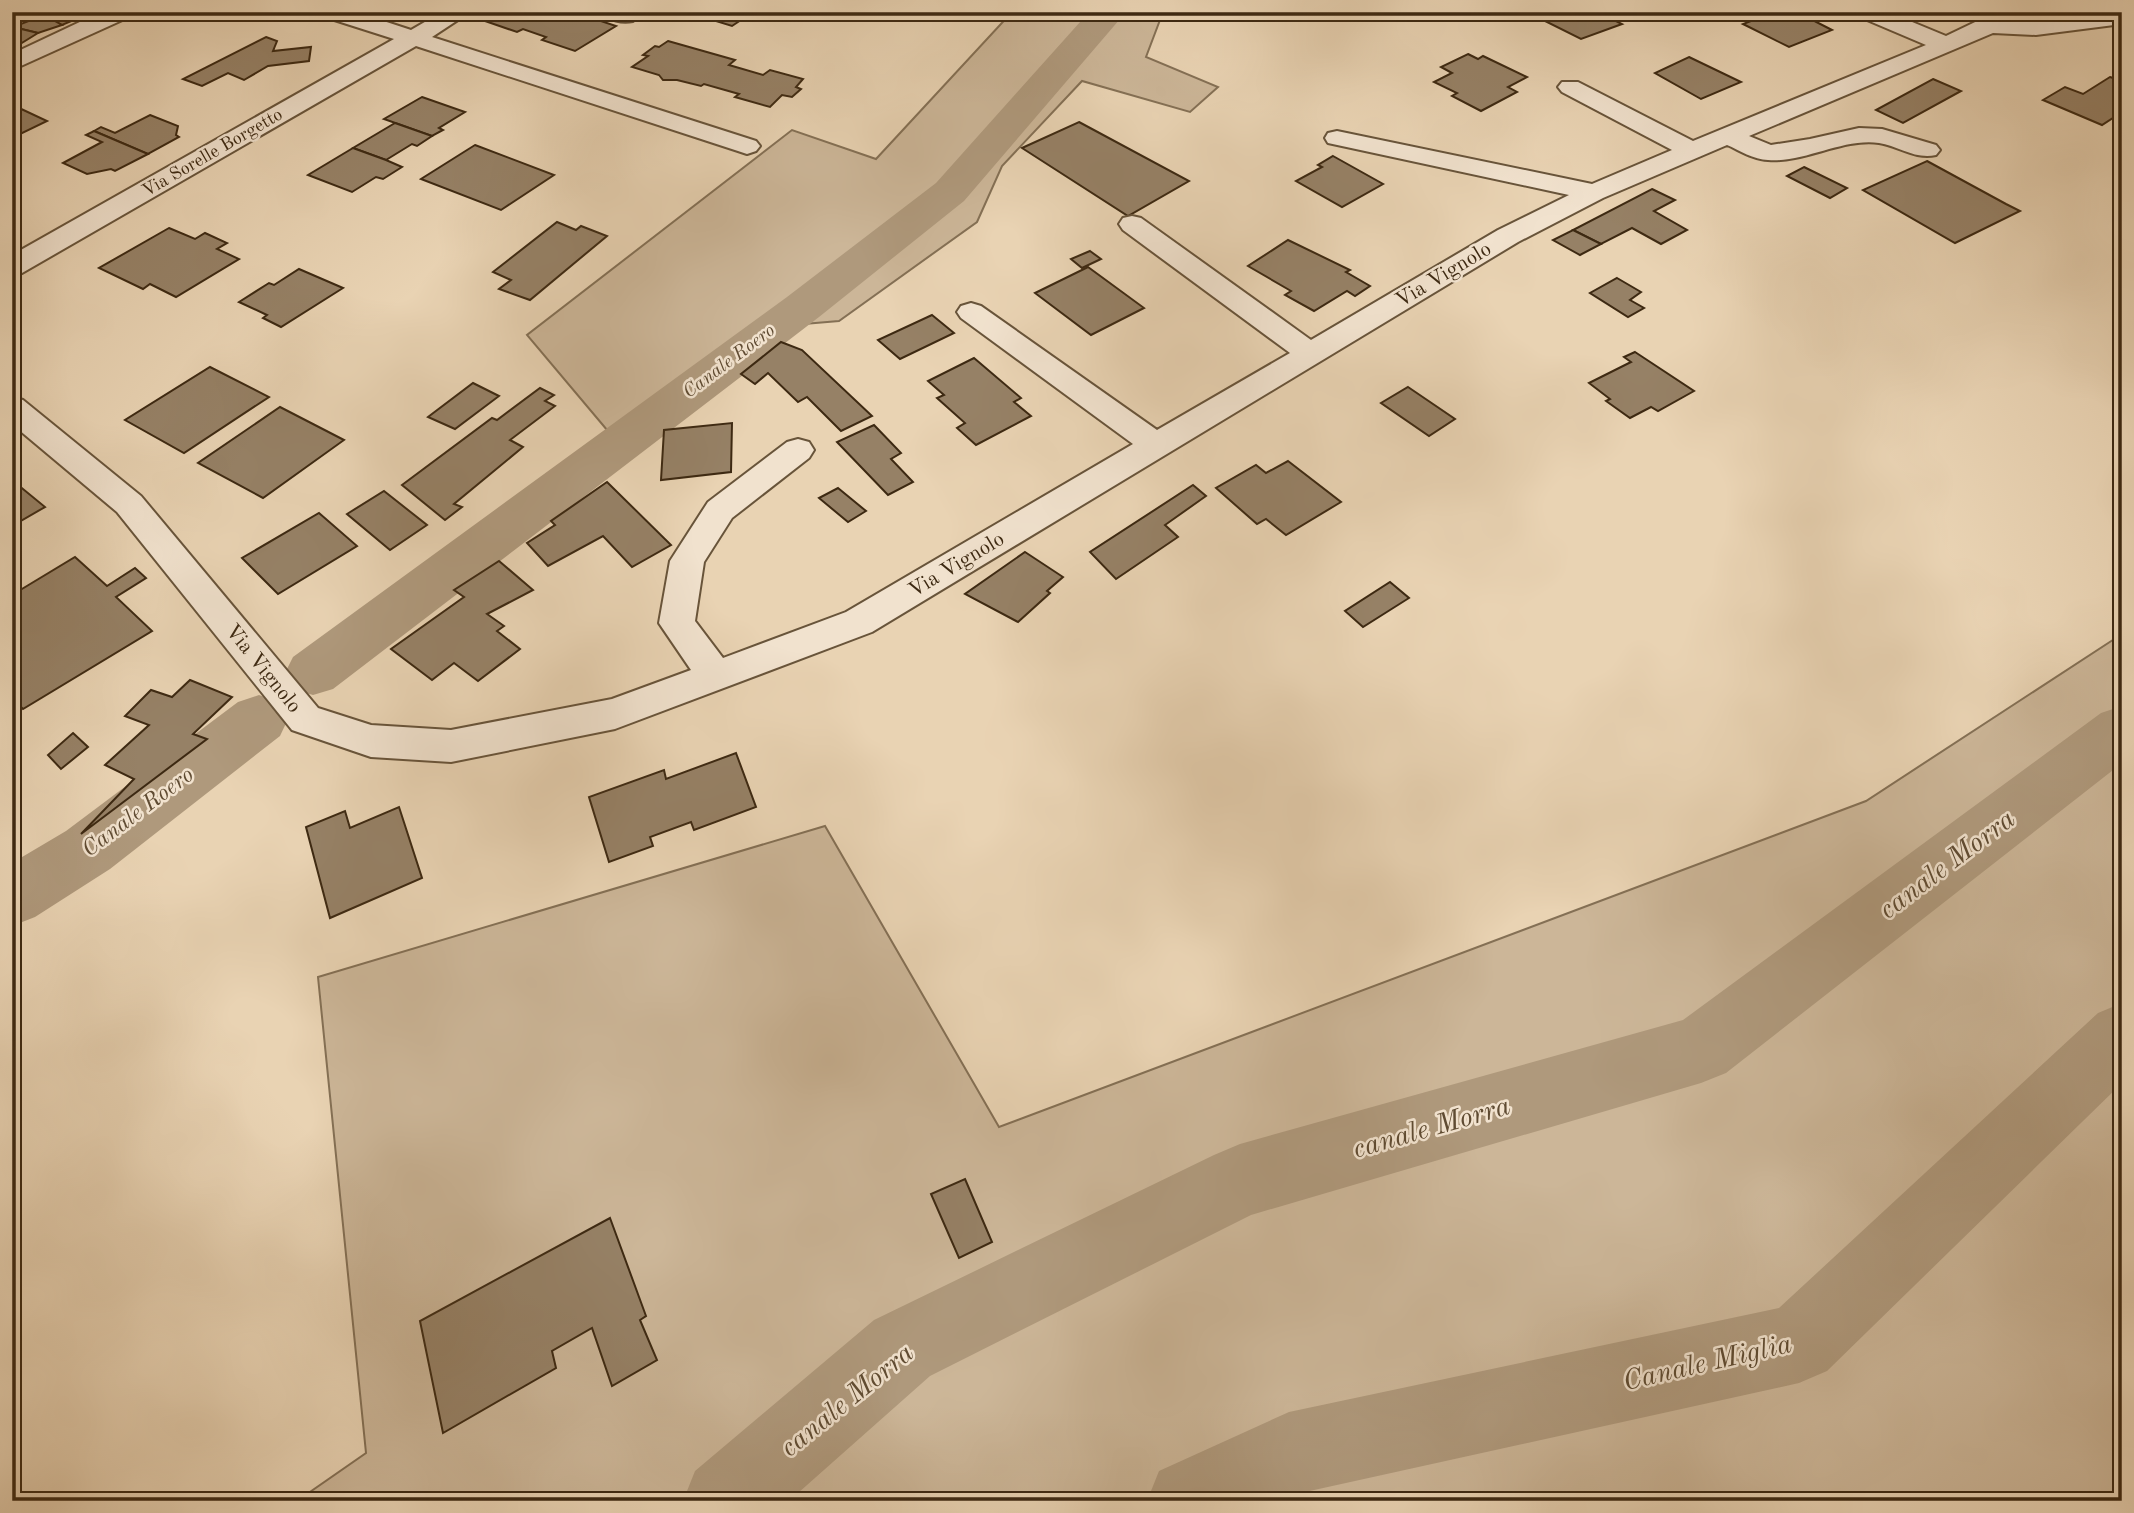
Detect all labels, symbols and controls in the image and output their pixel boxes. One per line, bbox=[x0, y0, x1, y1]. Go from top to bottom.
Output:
street label: Via Sorelle Borgetto bbox=[139, 105, 286, 200]
street label: Via Vignolo bbox=[1392, 239, 1495, 312]
water label: Canale Roero bbox=[680, 321, 779, 403]
street label: Via Vignolo bbox=[905, 529, 1008, 602]
street label: Via Vignolo bbox=[221, 621, 305, 717]
water label: Canale Roero bbox=[78, 763, 198, 861]
water label: canale Morra bbox=[1875, 805, 2021, 925]
water label: canale Morra bbox=[1350, 1093, 1514, 1165]
water label: Canale Miglia bbox=[1620, 1331, 1795, 1397]
water label: canale Morra bbox=[776, 1339, 920, 1463]

